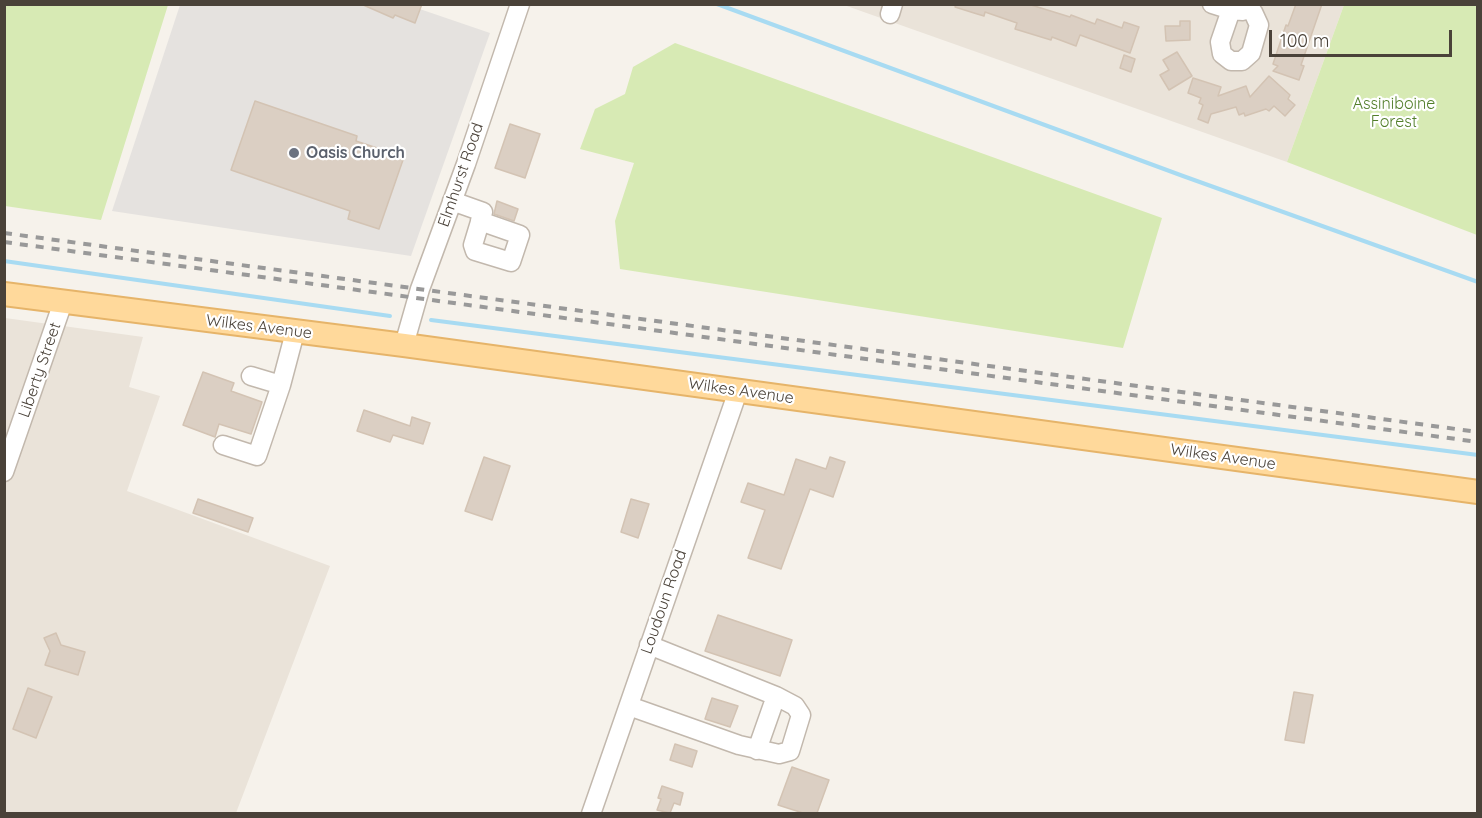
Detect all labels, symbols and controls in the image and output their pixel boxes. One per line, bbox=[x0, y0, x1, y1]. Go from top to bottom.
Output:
scale bar bbox=[1272, 18, 1455, 56]
text: 100 m bbox=[1280, 29, 1329, 52]
park label: Assiniboine Forest bbox=[1353, 94, 1435, 132]
street label: Elmhurst Road bbox=[434, 120, 488, 230]
place label: Oasis Church bbox=[306, 143, 405, 163]
marker: Oasis Church bbox=[287, 146, 301, 160]
street label: Wilkes Avenue bbox=[205, 311, 313, 343]
street label: Liberty Street bbox=[15, 320, 65, 420]
street label: Wilkes Avenue bbox=[687, 374, 795, 408]
street label: Wilkes Avenue bbox=[1169, 440, 1277, 474]
street label: Loudoun Road bbox=[637, 547, 691, 657]

